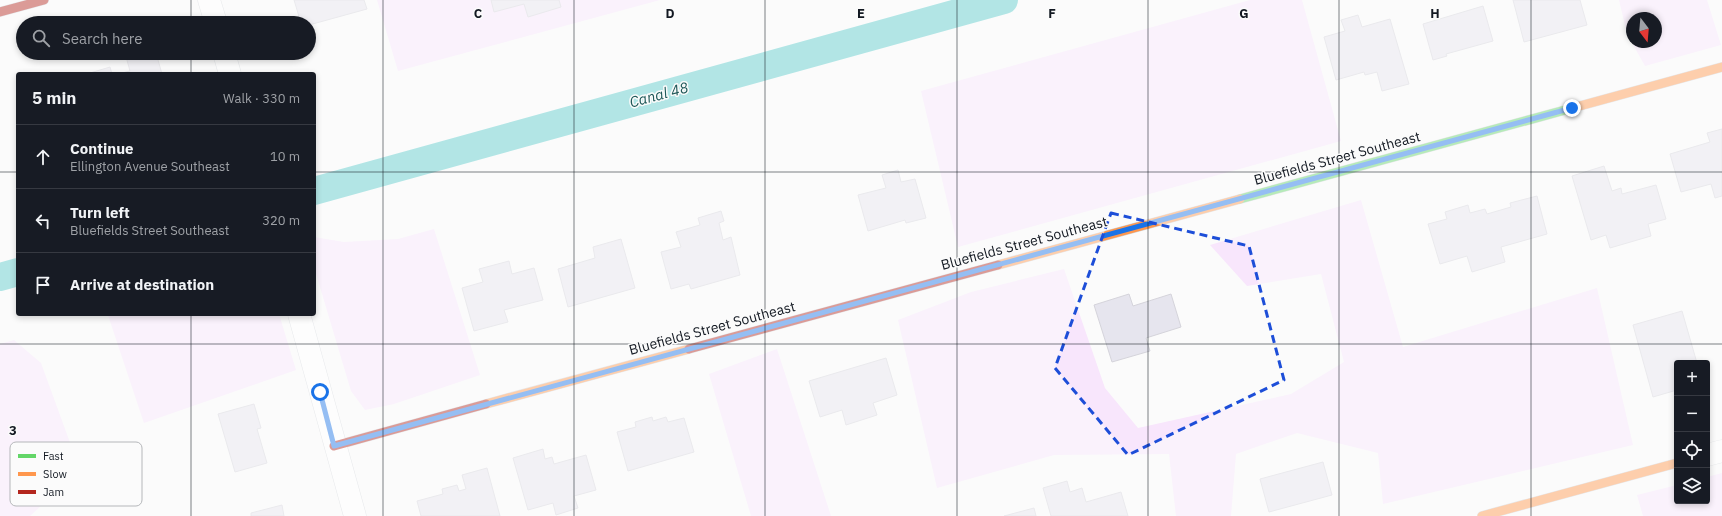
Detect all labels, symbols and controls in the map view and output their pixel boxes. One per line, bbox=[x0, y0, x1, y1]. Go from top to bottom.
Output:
text: C bbox=[474, 5, 483, 22]
text: D bbox=[665, 5, 675, 22]
text: E bbox=[857, 5, 865, 22]
text: F bbox=[1048, 5, 1056, 22]
text: G bbox=[1239, 5, 1249, 22]
text: H bbox=[1430, 5, 1440, 22]
north arrow bbox=[1626, 12, 1662, 48]
search box bbox=[16, 16, 316, 60]
icon: search bbox=[30, 27, 52, 49]
text: Search here bbox=[62, 29, 142, 48]
water label: Canal 48 bbox=[627, 78, 690, 112]
text: 5 min bbox=[32, 87, 76, 109]
text: Walk · 330 m bbox=[223, 90, 300, 107]
route end bbox=[1563, 99, 1581, 117]
street label: Bluefields Street Southeast bbox=[1252, 127, 1422, 189]
text: Continue bbox=[70, 139, 134, 158]
icon: ahead bbox=[32, 146, 54, 168]
text: 10 m bbox=[270, 148, 300, 165]
text: Ellington Avenue Southeast bbox=[70, 158, 230, 175]
text: Turn left bbox=[70, 203, 130, 222]
icon: left bbox=[32, 210, 54, 232]
text: 320 m bbox=[262, 212, 300, 229]
street label: Bluefields Street Southeast bbox=[939, 212, 1109, 274]
text: Bluefields Street Southeast bbox=[70, 222, 229, 239]
icon: arrive bbox=[32, 274, 54, 296]
text: Arrive at destination bbox=[70, 275, 214, 294]
street label: Bluefields Street Southeast bbox=[627, 297, 797, 359]
map controls bbox=[1674, 360, 1710, 504]
button: + bbox=[1674, 360, 1710, 396]
route start bbox=[311, 383, 329, 401]
button: − bbox=[1674, 396, 1710, 432]
text: 3 bbox=[9, 422, 17, 439]
button: locate bbox=[1674, 432, 1710, 468]
legend bbox=[10, 442, 142, 506]
text: Fast bbox=[43, 449, 64, 463]
text: Slow bbox=[43, 467, 67, 481]
button: layers bbox=[1674, 468, 1710, 504]
text: Jam bbox=[43, 485, 64, 499]

